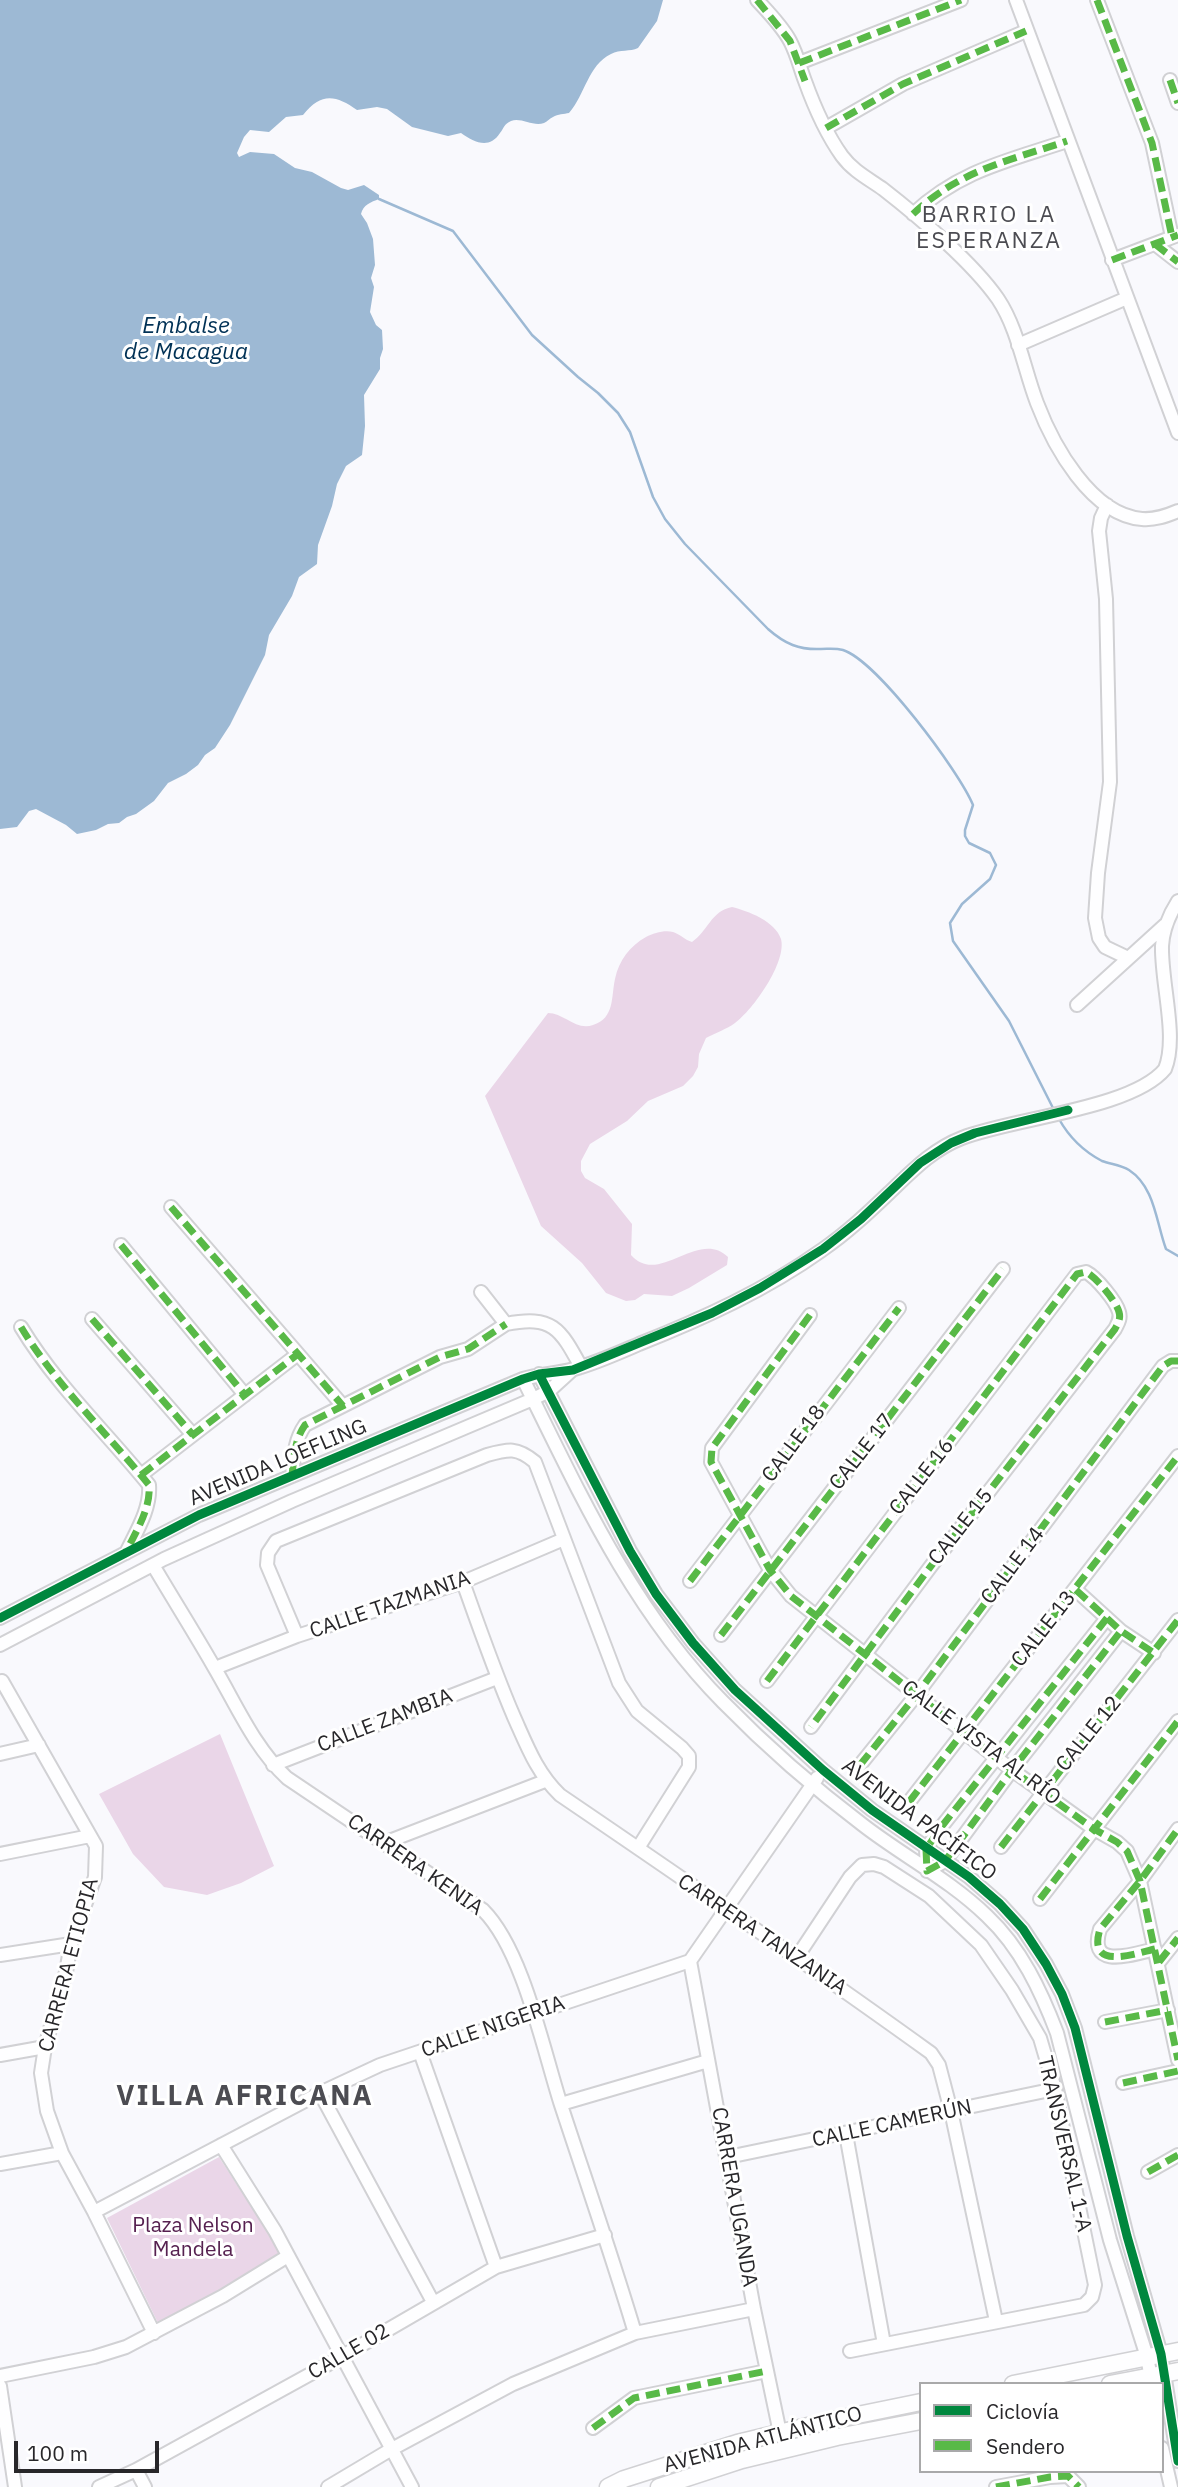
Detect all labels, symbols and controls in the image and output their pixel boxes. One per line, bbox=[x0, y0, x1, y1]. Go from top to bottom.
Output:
district label: BARRIO LA ESPERANZA bbox=[917, 201, 1061, 255]
water label: Embalse de Macagua bbox=[124, 312, 248, 366]
street label: CALLE 18 bbox=[757, 1401, 831, 1487]
street label: CALLE 17 bbox=[824, 1409, 900, 1495]
street label: AVENIDA LOEFLING bbox=[186, 1414, 370, 1512]
street label: CALLE 16 bbox=[884, 1434, 960, 1520]
street label: CALLE 15 bbox=[923, 1484, 999, 1570]
street label: CALLE 14 bbox=[976, 1523, 1050, 1609]
street label: CALLE TAZMANIA bbox=[306, 1566, 474, 1644]
street label: CALLE 13 bbox=[1006, 1586, 1082, 1672]
street label: CALLE VISTA AL RÍO bbox=[897, 1675, 1065, 1811]
street label: CALLE ZAMBIA bbox=[314, 1684, 456, 1758]
street label: CALLE 12 bbox=[1051, 1691, 1127, 1777]
street label: AVENIDA PACÍFICO bbox=[837, 1754, 1001, 1886]
street label: CARRERA KENIA bbox=[342, 1809, 488, 1921]
street label: CARRERA TANZANIA bbox=[673, 1869, 851, 2001]
street label: CARRERA ETIOPIA bbox=[34, 1875, 104, 2055]
street label: CALLE NIGERIA bbox=[418, 1991, 568, 2063]
street label: TRANSVERSAL 1-A bbox=[1032, 2054, 1096, 2234]
district label: VILLA AFRICANA bbox=[118, 2080, 372, 2114]
street label: CALLE CAMERÚN bbox=[810, 2095, 974, 2153]
street label: CARRERA UGANDA bbox=[706, 2105, 762, 2289]
park label: Plaza Nelson Mandela bbox=[132, 2213, 254, 2263]
street label: CALLE 02 bbox=[304, 2319, 394, 2385]
legend bbox=[919, 2382, 1164, 2473]
text: Ciclovía bbox=[986, 2397, 1059, 2425]
street label: AVENIDA ATLÁNTICO bbox=[661, 2401, 865, 2479]
scale bar bbox=[18, 2428, 163, 2472]
text: Sendero bbox=[986, 2432, 1065, 2460]
text: 100 m bbox=[27, 2439, 88, 2467]

